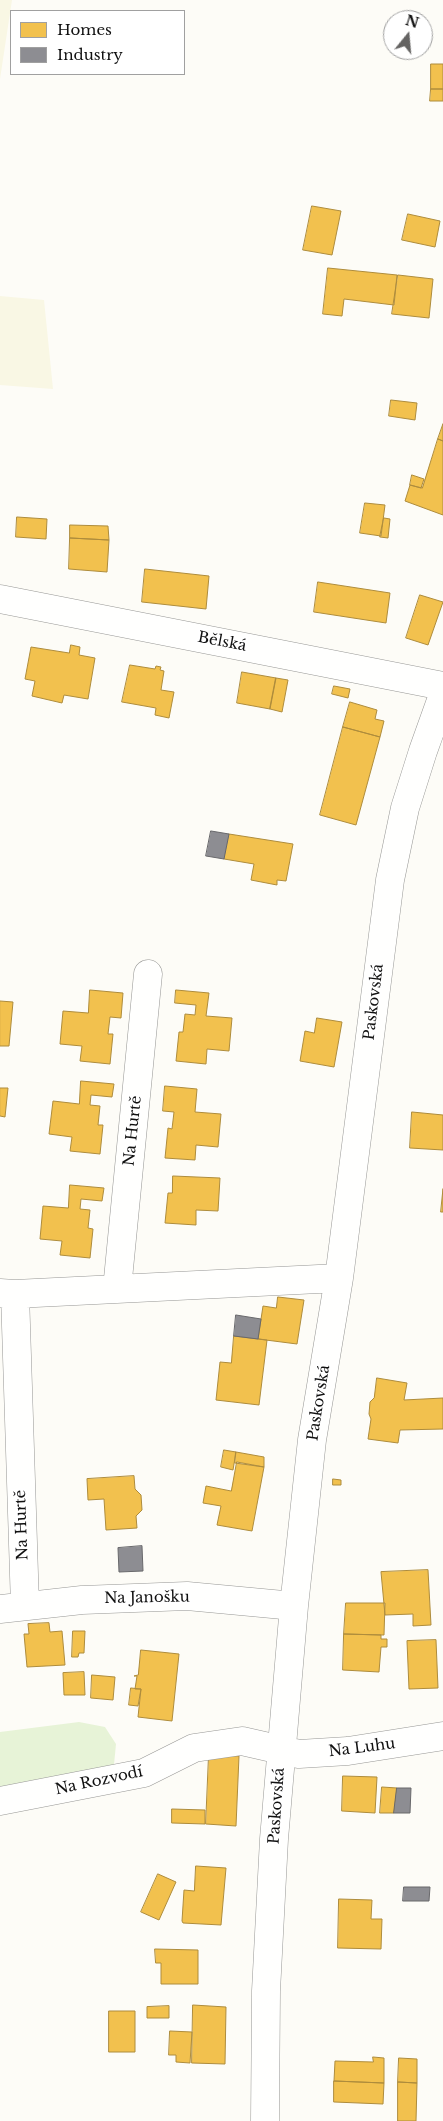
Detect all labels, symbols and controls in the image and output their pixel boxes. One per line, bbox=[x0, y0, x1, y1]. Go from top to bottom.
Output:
legend bbox=[10, 10, 185, 75]
north arrow bbox=[383, 10, 433, 60]
text: N bbox=[403, 11, 421, 32]
text: Homes bbox=[57, 20, 112, 39]
text: Industry bbox=[57, 45, 123, 64]
street label: Bělská bbox=[196, 628, 248, 656]
street label: Paskovská bbox=[360, 963, 388, 1041]
street label: Na Hurtě bbox=[120, 1095, 146, 1167]
street label: Paskovská bbox=[304, 1364, 334, 1442]
street label: Na Hurtě bbox=[12, 1489, 32, 1561]
street label: Na Janošku bbox=[104, 1588, 190, 1608]
street label: Na Luhu bbox=[328, 1735, 396, 1761]
street label: Na Rozvodí bbox=[54, 1763, 144, 1799]
street label: Paskovská bbox=[265, 1767, 289, 1845]

